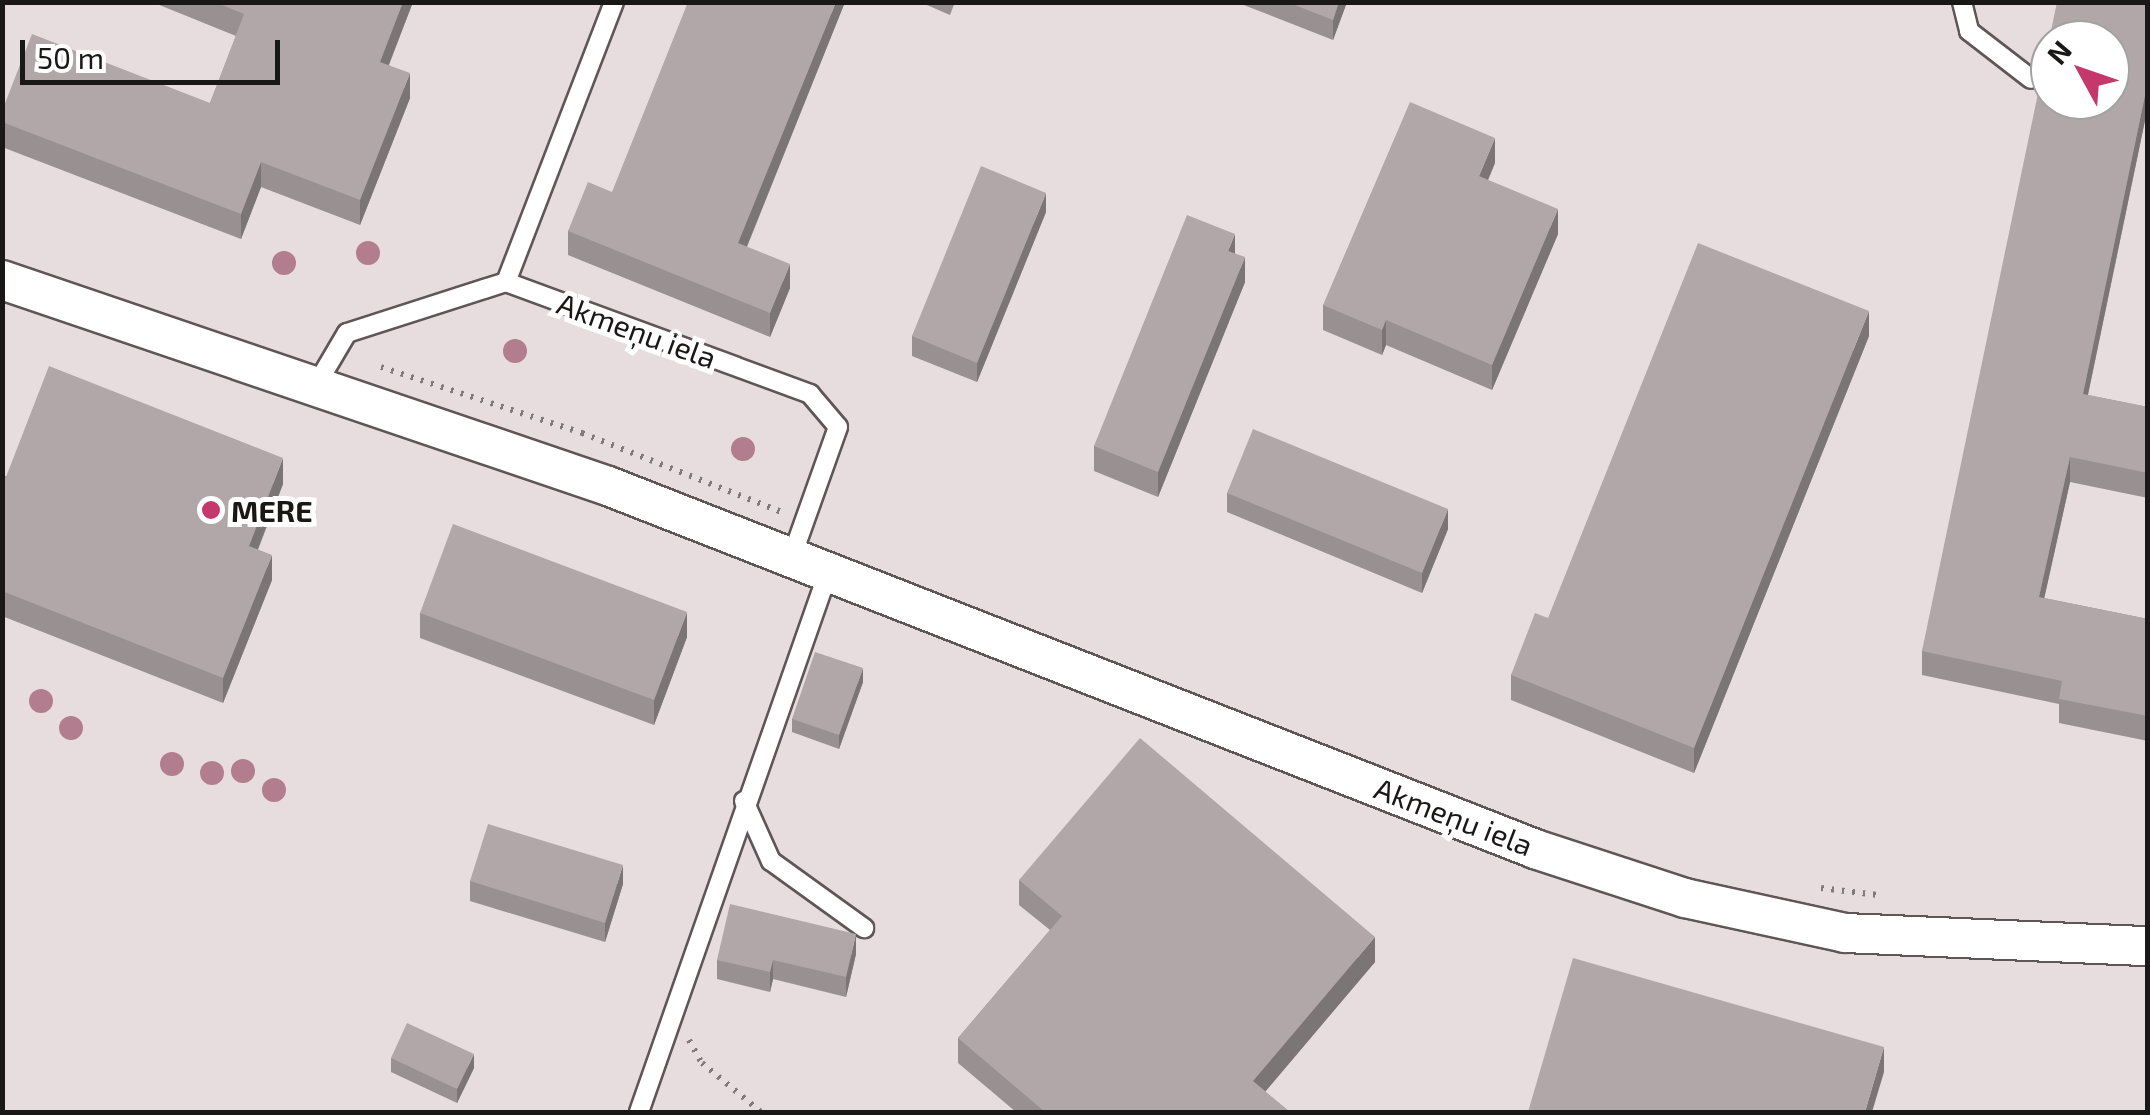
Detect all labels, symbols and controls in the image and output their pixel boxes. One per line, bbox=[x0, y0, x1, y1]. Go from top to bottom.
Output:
scale bar bbox=[25, 20, 285, 82]
north arrow bbox=[2030, 20, 2130, 120]
text: N bbox=[2039, 33, 2078, 71]
text: 50 m bbox=[37, 39, 104, 75]
street label: Akmeņu iela bbox=[553, 285, 721, 375]
place label: MERE bbox=[231, 492, 313, 528]
marker: MERE bbox=[200, 499, 222, 521]
street label: Akmeņu iela bbox=[1370, 769, 1538, 863]

